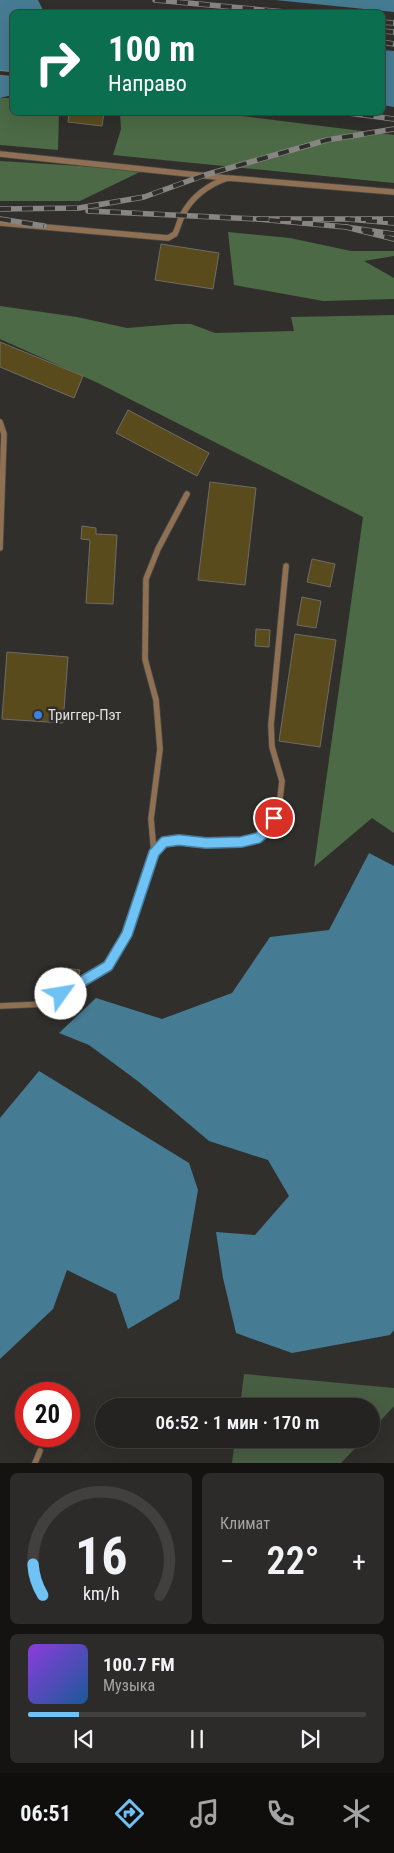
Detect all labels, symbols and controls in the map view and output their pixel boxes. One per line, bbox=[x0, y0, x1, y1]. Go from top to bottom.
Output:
text: 100 m bbox=[108, 29, 195, 70]
icon: right bbox=[25, 30, 90, 95]
text: Направо bbox=[108, 71, 187, 96]
place label: Триггер-Пэт bbox=[48, 706, 121, 724]
marker: Триггер-Пэт bbox=[32, 709, 44, 721]
pin bbox=[253, 797, 295, 839]
icon: arrive bbox=[260, 804, 288, 832]
position arrow bbox=[34, 967, 86, 1019]
speed limit sign: 20 bbox=[15, 1382, 80, 1447]
text: 06:52 · 1 мин · 170 m bbox=[156, 1411, 319, 1434]
text: Климат bbox=[220, 1514, 270, 1533]
text: 16 bbox=[75, 1526, 127, 1587]
text: 22° bbox=[267, 1539, 319, 1583]
text: − bbox=[220, 1545, 234, 1578]
text: + bbox=[352, 1545, 366, 1578]
text: km/h bbox=[83, 1583, 119, 1604]
text: 100.7 FM bbox=[103, 1653, 175, 1676]
text: Музыка bbox=[103, 1676, 155, 1695]
icon: previous bbox=[70, 1725, 98, 1753]
icon: pause bbox=[183, 1725, 211, 1753]
icon: next bbox=[296, 1725, 324, 1753]
icon: directions bbox=[112, 1796, 147, 1831]
icon: music bbox=[187, 1796, 222, 1831]
icon: phone bbox=[263, 1796, 298, 1831]
icon: climate bbox=[339, 1796, 374, 1831]
text: 06:51 bbox=[20, 1801, 71, 1826]

